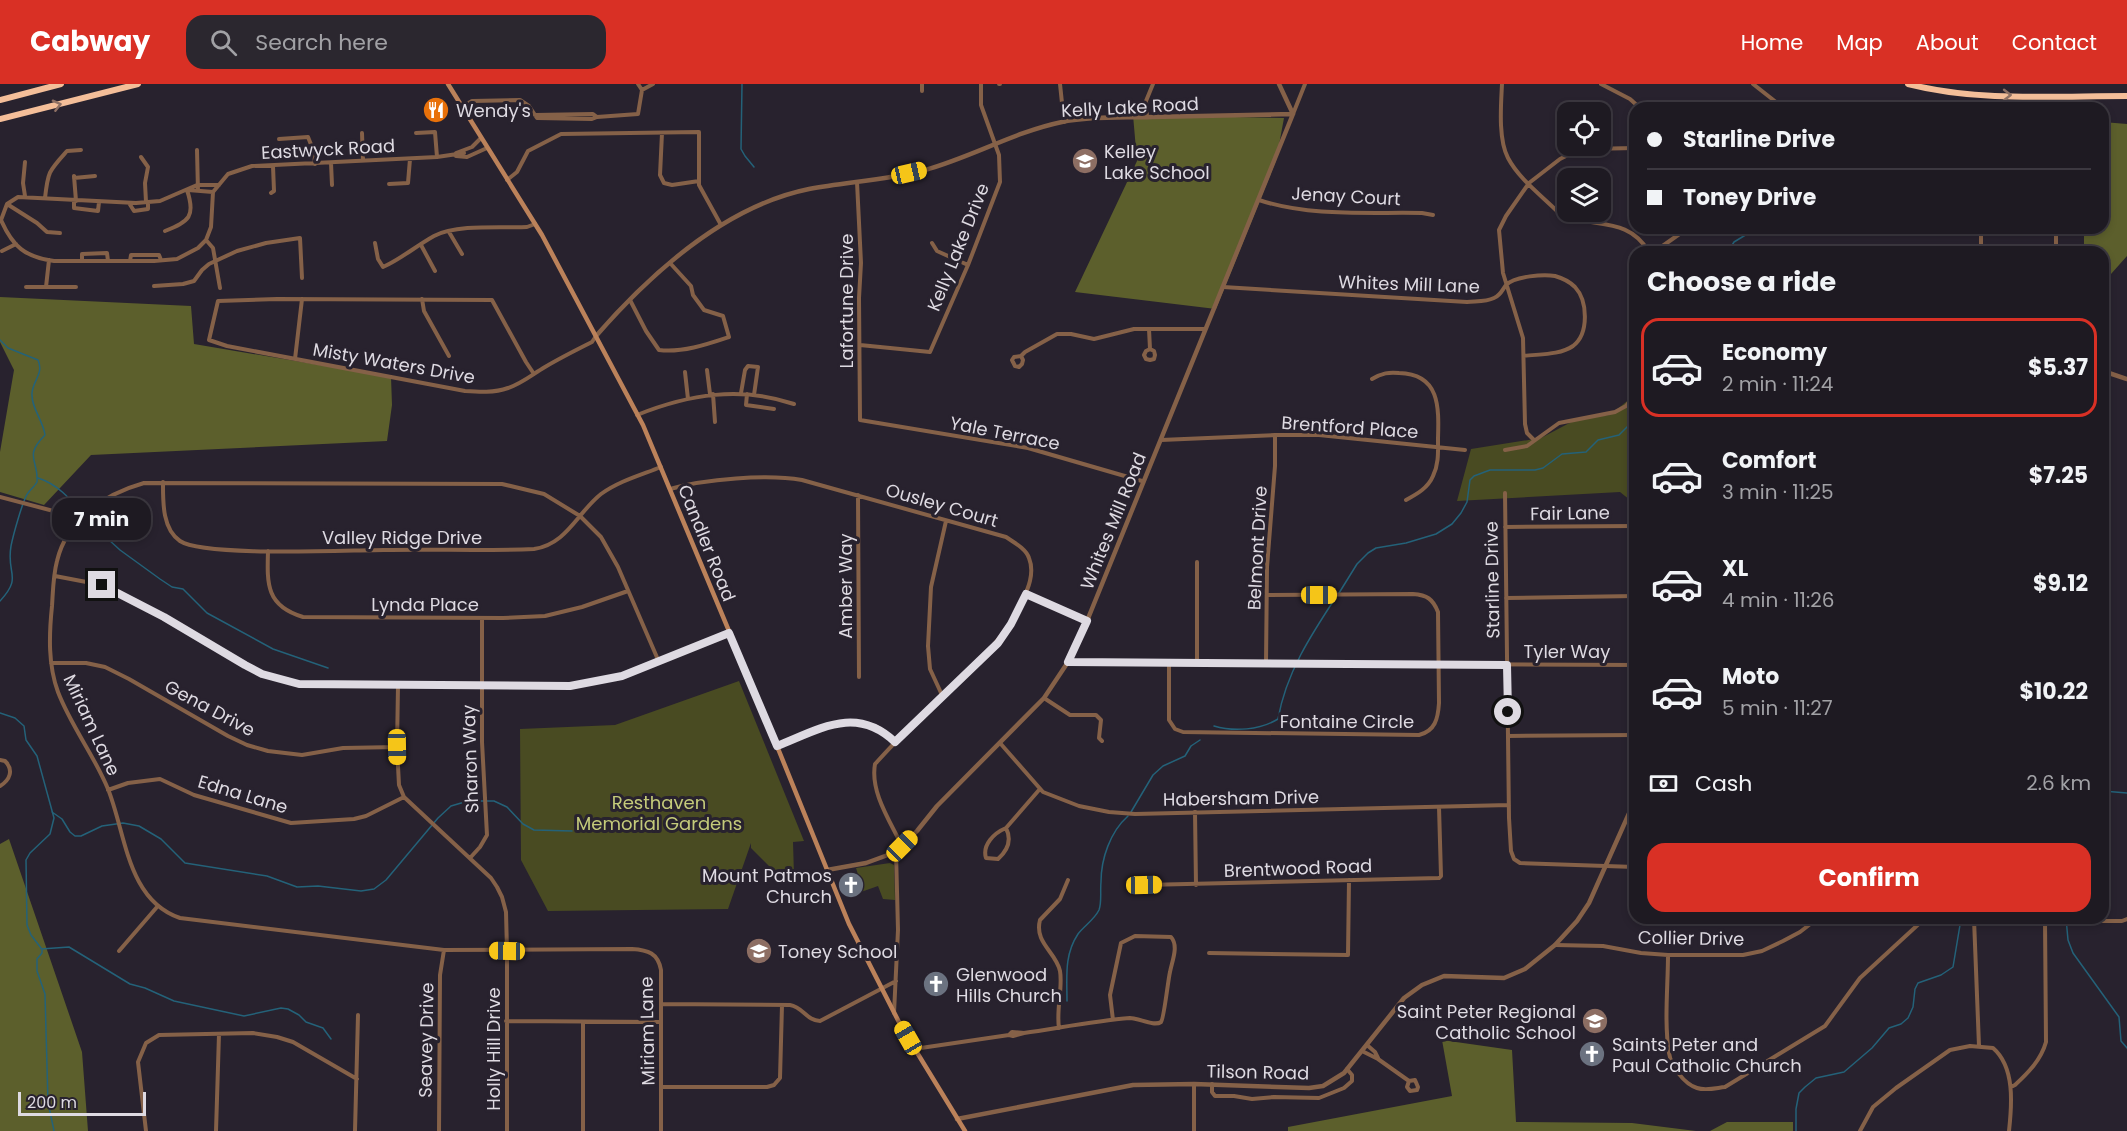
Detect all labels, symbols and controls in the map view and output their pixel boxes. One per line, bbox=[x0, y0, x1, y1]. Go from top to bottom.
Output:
search box bbox=[186, 15, 606, 69]
text: Cabway bbox=[30, 22, 150, 61]
icon: search bbox=[207, 26, 240, 59]
text: Search here bbox=[255, 27, 388, 58]
text: Home bbox=[1741, 28, 1803, 57]
text: Map bbox=[1836, 28, 1883, 57]
text: About bbox=[1916, 28, 1979, 57]
text: Contact bbox=[2012, 28, 2097, 57]
one-way arrow bbox=[2003, 89, 2012, 101]
street label: Kelly Lake Road bbox=[1061, 91, 1199, 123]
restaurant icon: Wendy's bbox=[421, 95, 451, 125]
place label: Wendy's bbox=[456, 98, 531, 123]
one-way arrow bbox=[51, 100, 62, 112]
map controls bbox=[1557, 102, 1611, 222]
button: locate bbox=[1557, 102, 1611, 156]
text: Starline Drive bbox=[1683, 124, 1835, 155]
street label: Eastwyck Road bbox=[260, 133, 396, 165]
place label: Kelley Lake School bbox=[1104, 139, 1210, 185]
school or university icon: Kelley Lake School bbox=[1070, 146, 1100, 176]
car bbox=[889, 160, 929, 186]
button: layers bbox=[1557, 168, 1611, 222]
street label: Kelly Lake Drive bbox=[921, 179, 995, 315]
street label: Jenay Court bbox=[1291, 181, 1401, 211]
text: Toney Drive bbox=[1683, 182, 1816, 213]
street label: Lafortune Drive bbox=[834, 234, 859, 368]
text: Choose a ride bbox=[1647, 263, 1836, 300]
street label: Whites Mill Lane bbox=[1338, 269, 1480, 299]
street label: Misty Waters Drive bbox=[311, 336, 477, 390]
text: Economy bbox=[1722, 337, 1827, 368]
icon: car bbox=[1650, 341, 1704, 395]
text: $5.37 bbox=[2028, 352, 2088, 383]
text: 2 min · 11:24 bbox=[1722, 370, 1833, 398]
street label: Yale Terrace bbox=[948, 410, 1062, 456]
street label: Brentford Place bbox=[1281, 410, 1419, 444]
text: Comfort bbox=[1722, 445, 1816, 476]
street label: Whites Mill Road bbox=[1074, 449, 1152, 593]
icon: car bbox=[1650, 449, 1704, 503]
text: $7.25 bbox=[2029, 460, 2088, 491]
street label: Ousley Court bbox=[883, 477, 1001, 533]
text: 3 min · 11:25 bbox=[1722, 478, 1833, 506]
street label: Candler Road bbox=[672, 481, 742, 605]
street label: Belmont Drive bbox=[1241, 485, 1273, 611]
callout: 7 min bbox=[52, 498, 152, 540]
street label: Fair Lane bbox=[1530, 500, 1610, 526]
text: 7 min bbox=[74, 505, 129, 533]
street label: Starline Drive bbox=[1478, 521, 1506, 639]
street label: Valley Ridge Drive bbox=[322, 525, 482, 550]
street label: Amber Way bbox=[833, 533, 858, 639]
text: XL bbox=[1722, 553, 1748, 584]
icon: car bbox=[1650, 557, 1704, 611]
text: $9.12 bbox=[2033, 568, 2088, 599]
route end bbox=[88, 571, 115, 598]
car bbox=[1301, 586, 1337, 604]
text: 4 min · 11:26 bbox=[1722, 586, 1834, 614]
street label: Lynda Place bbox=[371, 592, 479, 617]
street label: Tyler Way bbox=[1524, 639, 1610, 664]
text: Moto bbox=[1722, 661, 1779, 692]
icon: car bbox=[1650, 665, 1704, 719]
street label: Miriam Lane bbox=[58, 670, 126, 780]
street label: Gena Drive bbox=[161, 674, 259, 742]
text: $10.22 bbox=[2020, 676, 2088, 707]
text: 5 min · 11:27 bbox=[1722, 694, 1833, 722]
route start bbox=[1494, 698, 1521, 725]
street label: Sharon Way bbox=[456, 704, 484, 814]
street label: Fontaine Circle bbox=[1280, 709, 1414, 734]
car bbox=[388, 729, 406, 765]
icon: cash bbox=[1647, 767, 1680, 800]
text: Cash bbox=[1695, 768, 1752, 799]
street label: Edna Lane bbox=[195, 769, 291, 819]
text: 2.6 km bbox=[2026, 769, 2091, 797]
street label: Habersham Drive bbox=[1163, 784, 1319, 812]
park label: Resthaven Memorial Gardens bbox=[576, 790, 742, 836]
car bbox=[883, 827, 921, 865]
button: Confirm bbox=[1647, 843, 2091, 912]
street label: Brentwood Road bbox=[1223, 853, 1373, 883]
place label: Mount Patmos Church bbox=[702, 863, 832, 909]
church icon: Mount Patmos Church bbox=[836, 870, 866, 900]
car bbox=[1126, 876, 1162, 894]
street label: Collier Drive bbox=[1638, 925, 1744, 951]
school or university icon: Toney School bbox=[744, 936, 774, 966]
place label: Toney School bbox=[778, 939, 897, 964]
car bbox=[489, 942, 525, 960]
place label: Glenwood Hills Church bbox=[956, 962, 1062, 1008]
church icon: Glenwood Hills Church bbox=[921, 969, 951, 999]
street label: Miriam Lane bbox=[634, 976, 660, 1086]
street label: Seavey Drive bbox=[412, 982, 440, 1098]
street label: Holly Hill Drive bbox=[481, 987, 506, 1111]
place label: Saint Peter Regional Catholic School bbox=[1397, 999, 1576, 1045]
school or university icon: Saint Peter Regional Catholic School bbox=[1580, 1006, 1610, 1036]
car bbox=[891, 1018, 925, 1058]
place label: Saints Peter and Paul Catholic Church bbox=[1612, 1032, 1802, 1078]
church icon: Saints Peter and Paul Catholic Church bbox=[1577, 1039, 1607, 1069]
street label: Tilson Road bbox=[1206, 1059, 1310, 1085]
scale bar bbox=[18, 1089, 146, 1116]
text: 200 m bbox=[27, 1091, 77, 1114]

